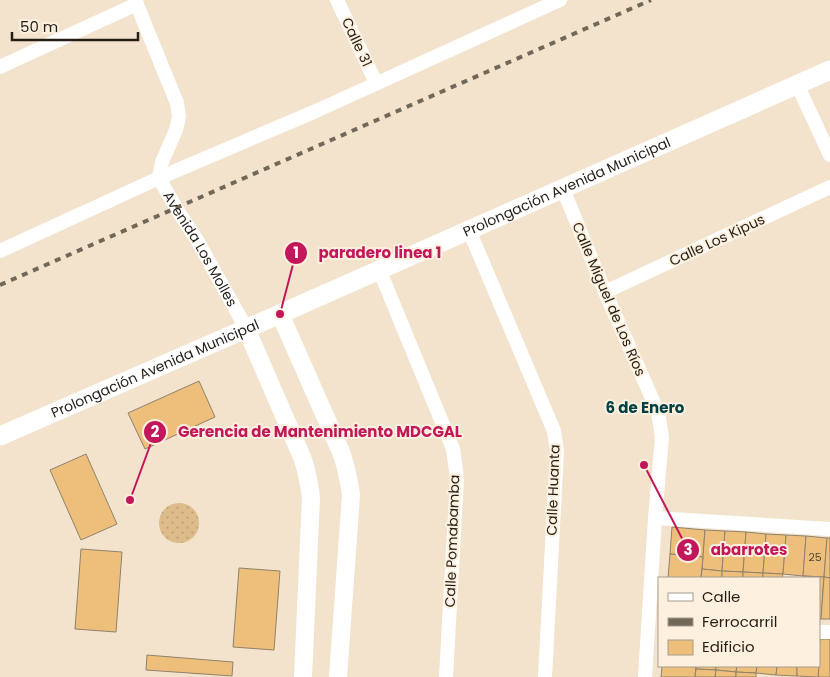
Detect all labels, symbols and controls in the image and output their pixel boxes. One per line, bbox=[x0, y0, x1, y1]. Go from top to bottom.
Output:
scale bar bbox=[12, 10, 139, 42]
street label: Calle 31 bbox=[337, 14, 377, 70]
text: 50 m bbox=[20, 16, 58, 37]
street label: Prolongación Avenida Municipal bbox=[460, 132, 674, 242]
street label: Avenida Los Molles bbox=[158, 187, 242, 310]
street label: Calle Los Kipus bbox=[666, 209, 768, 271]
street label: Calle Miguel de Los Ríos bbox=[567, 219, 651, 379]
callout: paradero linea 1 bbox=[284, 238, 452, 268]
text: 1 bbox=[293, 242, 299, 263]
text: paradero linea 1 bbox=[319, 242, 441, 263]
street label: Prolongación Avenida Municipal bbox=[48, 314, 262, 423]
district label: 6 de Enero bbox=[606, 397, 685, 418]
callout: Gerencia de Mantenimiento MDCGAL bbox=[143, 417, 472, 447]
text: 2 bbox=[151, 421, 160, 442]
text: Gerencia de Mantenimiento MDCGAL bbox=[178, 421, 462, 442]
street label: Calle Huanta bbox=[541, 444, 565, 536]
street label: Calle Pomabamba bbox=[440, 474, 464, 608]
callout: abarrotes bbox=[676, 535, 797, 565]
text: 3 bbox=[683, 539, 693, 560]
text: abarrotes bbox=[711, 539, 787, 560]
house number: 25 bbox=[808, 549, 822, 565]
legend bbox=[658, 577, 820, 667]
text: Calle bbox=[702, 586, 740, 607]
text: Ferrocarril bbox=[702, 611, 777, 632]
text: Edificio bbox=[702, 636, 755, 657]

